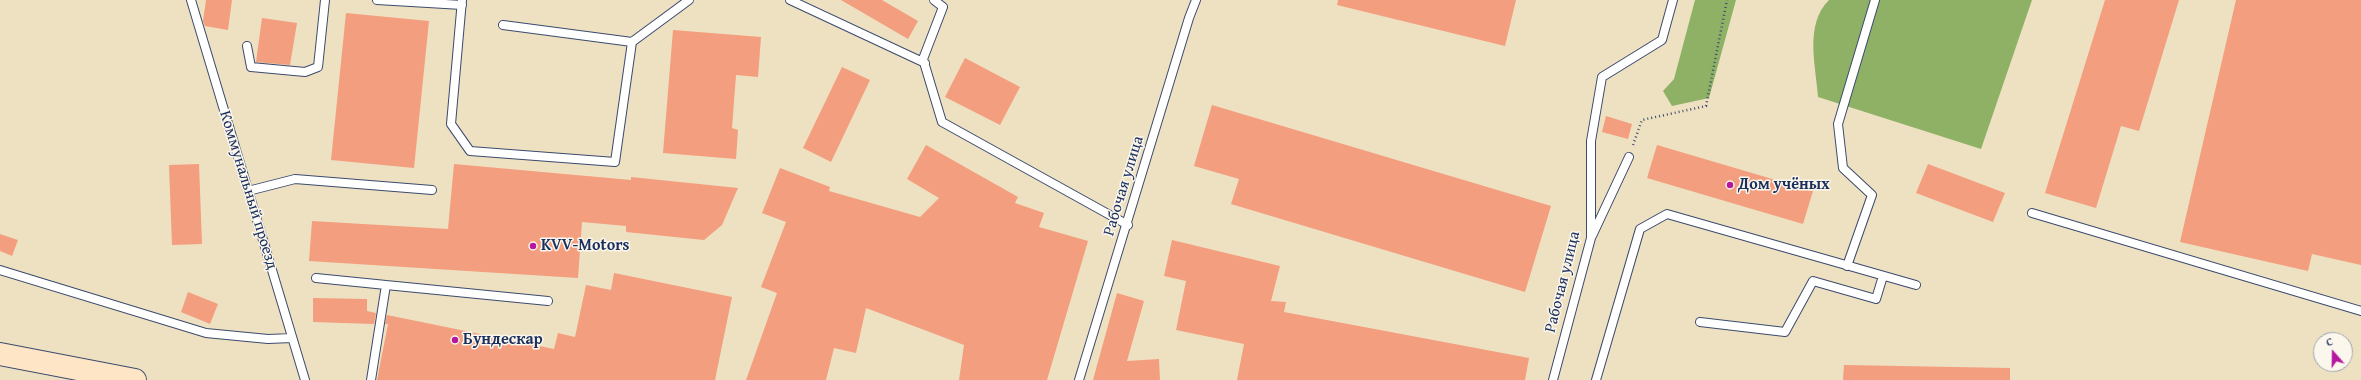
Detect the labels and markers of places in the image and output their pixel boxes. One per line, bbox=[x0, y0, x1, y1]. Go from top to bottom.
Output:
place label: Дом учёных bbox=[1738, 175, 1830, 195]
marker: Дом учёных bbox=[1725, 180, 1735, 190]
place label: KVV-Motors bbox=[541, 236, 629, 256]
marker: KVV-Motors bbox=[528, 241, 538, 251]
place label: Бундескар bbox=[463, 330, 543, 350]
marker: Бундескар bbox=[450, 335, 460, 345]

